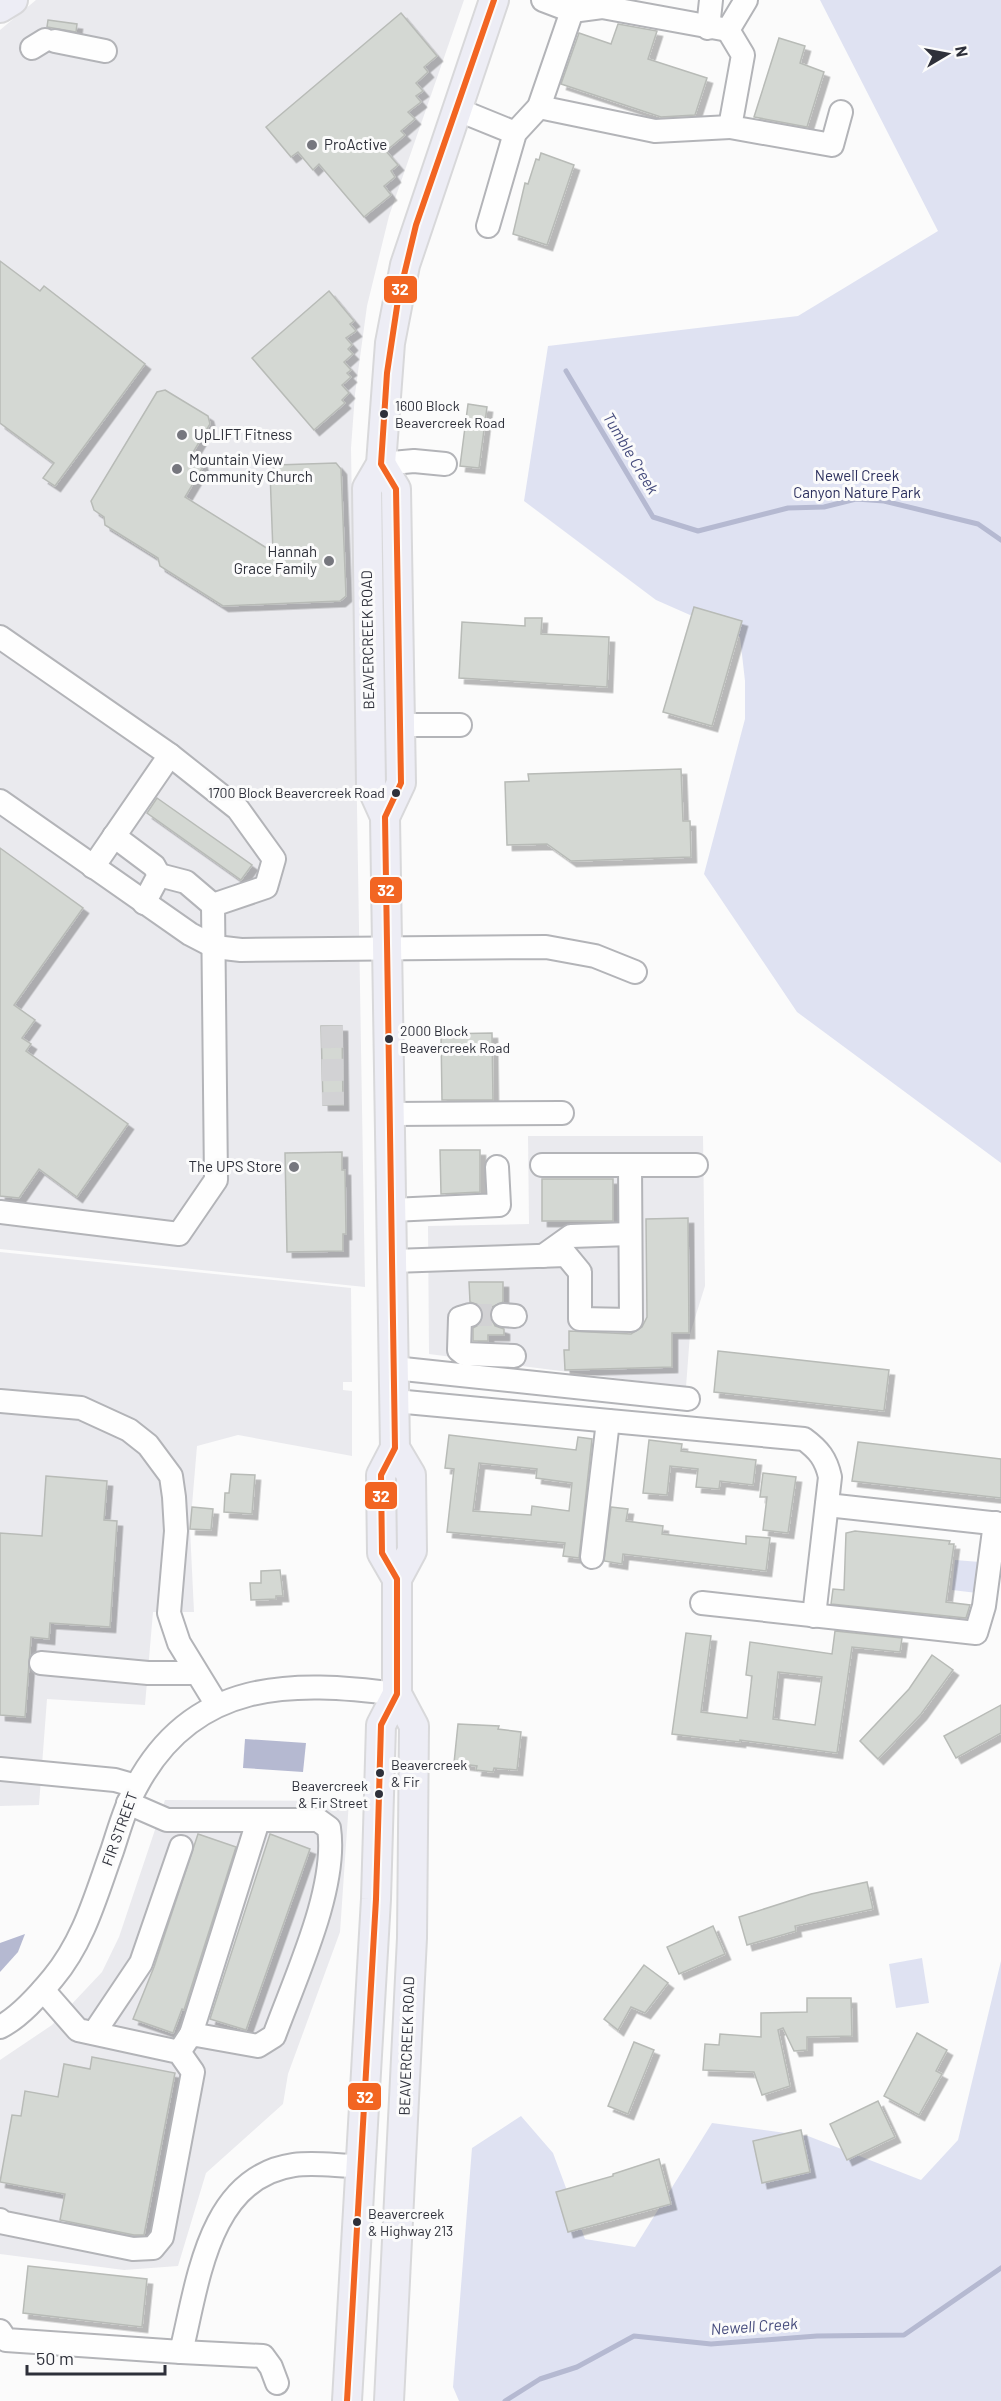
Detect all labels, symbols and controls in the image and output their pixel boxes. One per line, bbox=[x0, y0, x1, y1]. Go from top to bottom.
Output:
north arrow bbox=[917, 24, 977, 84]
text: N bbox=[952, 44, 973, 58]
place label: ProActive bbox=[324, 135, 387, 153]
marker: ProActive bbox=[305, 138, 319, 152]
line badge: 32 bbox=[383, 275, 418, 304]
text: 32 bbox=[391, 279, 409, 298]
place label: 1600 Block Beavercreek Road bbox=[395, 397, 505, 431]
marker: 1600 Block Beavercreek Road bbox=[378, 408, 390, 420]
water label: Tumble Creek bbox=[600, 408, 663, 497]
place label: UpLIFT Fitness bbox=[194, 425, 292, 443]
marker: UpLIFT Fitness bbox=[175, 428, 189, 442]
place label: Mountain View Community Church bbox=[189, 450, 313, 485]
marker: Mountain View Community Church bbox=[170, 462, 184, 476]
park label: Newell Creek Canyon Nature Park bbox=[793, 466, 921, 501]
place label: Hannah Grace Family bbox=[234, 542, 317, 577]
marker: Hannah Grace Family bbox=[322, 554, 336, 568]
street label: BEAVERCREEK ROAD bbox=[357, 570, 377, 710]
place label: 1700 Block Beavercreek Road bbox=[208, 784, 385, 801]
marker: 1700 Block Beavercreek Road bbox=[390, 787, 402, 799]
line badge: 32 bbox=[369, 876, 403, 904]
text: 32 bbox=[377, 880, 395, 899]
place label: 2000 Block Beavercreek Road bbox=[400, 1022, 510, 1056]
marker: 2000 Block Beavercreek Road bbox=[383, 1033, 395, 1045]
place label: The UPS Store bbox=[189, 1157, 282, 1175]
marker: The UPS Store bbox=[287, 1160, 301, 1174]
line badge: 32 bbox=[364, 1481, 398, 1510]
text: 32 bbox=[372, 1486, 390, 1505]
place label: Beavercreek & Fir bbox=[391, 1756, 467, 1790]
marker: Beavercreek & Fir bbox=[374, 1767, 386, 1779]
place label: Beavercreek & Fir Street bbox=[292, 1777, 368, 1811]
marker: Beavercreek & Fir Street bbox=[373, 1788, 385, 1800]
street label: FIR STREET bbox=[97, 1789, 141, 1868]
street label: BEAVERCREEK ROAD bbox=[395, 1976, 417, 2116]
line badge: 32 bbox=[347, 2082, 382, 2111]
text: 32 bbox=[356, 2087, 374, 2106]
place label: Beavercreek & Highway 213 bbox=[368, 2205, 453, 2239]
marker: Beavercreek & Highway 213 bbox=[351, 2216, 363, 2228]
water label: Newell Creek bbox=[710, 2313, 798, 2338]
scale bar bbox=[27, 2338, 165, 2376]
text: 50 m bbox=[36, 2347, 74, 2369]

